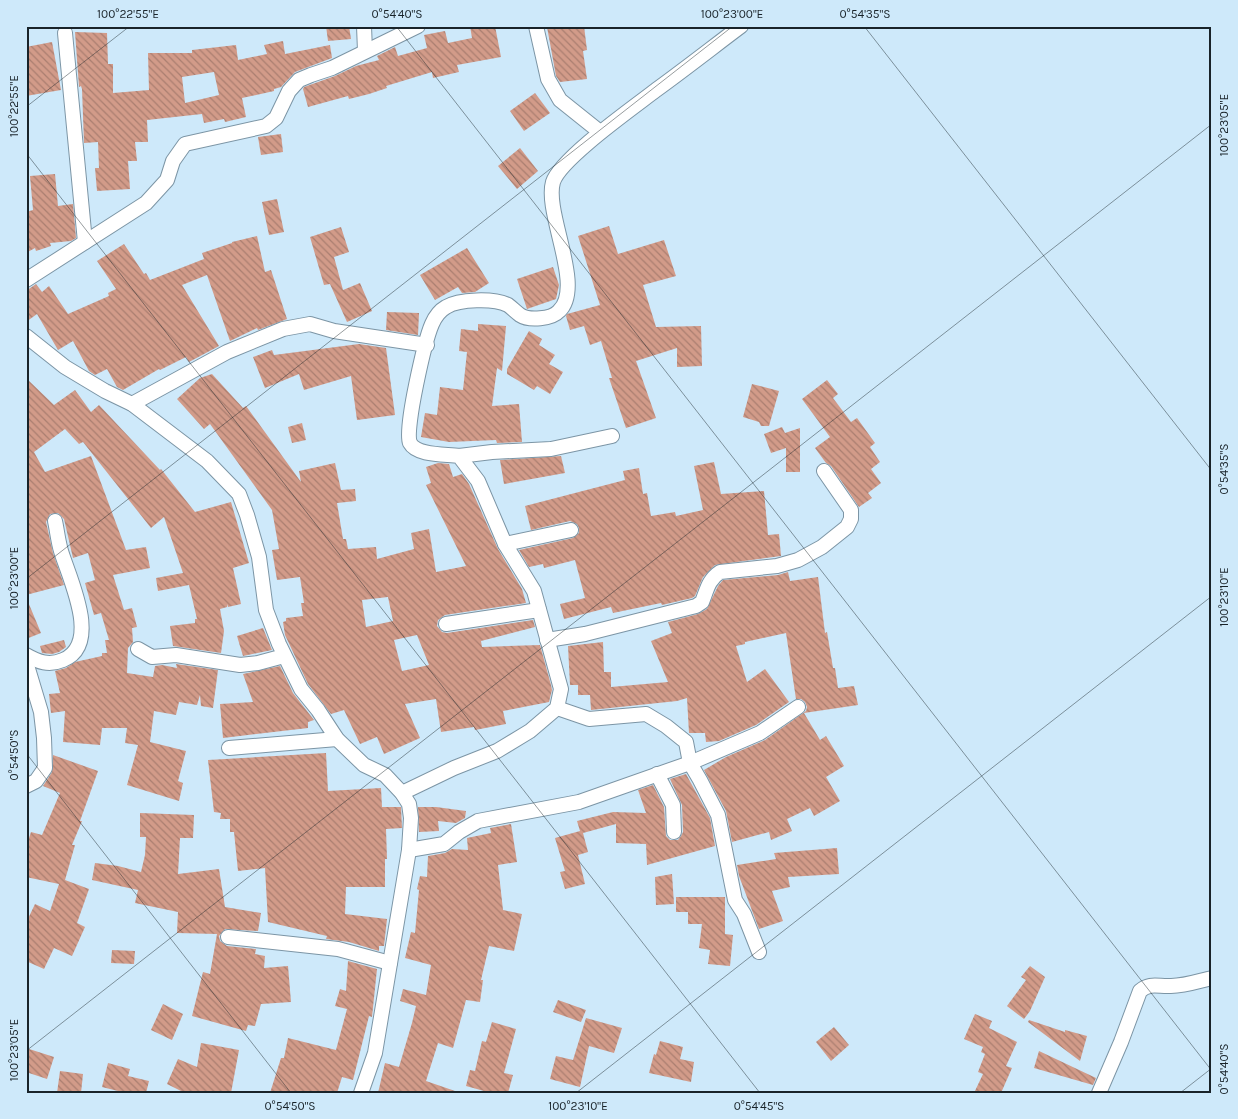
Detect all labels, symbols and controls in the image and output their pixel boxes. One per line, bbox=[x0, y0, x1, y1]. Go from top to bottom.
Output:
text: 100°22'55"E bbox=[97, 7, 159, 21]
text: 0°54'40"S bbox=[371, 7, 423, 21]
text: 100°23'00"E bbox=[701, 7, 763, 21]
text: 0°54'35"S bbox=[839, 7, 891, 21]
text: 100°22'55"E bbox=[7, 75, 21, 137]
text: 100°23'05"E bbox=[1217, 94, 1231, 156]
text: 0°54'35"S bbox=[1217, 443, 1231, 495]
text: 100°23'00"E bbox=[7, 547, 21, 609]
text: 100°23'10"E bbox=[1217, 567, 1231, 627]
text: 0°54'50"S bbox=[7, 729, 21, 781]
text: 100°23'05"E bbox=[7, 1019, 21, 1081]
text: 0°54'40"S bbox=[1217, 1043, 1231, 1095]
text: 0°54'50"S bbox=[264, 1099, 316, 1113]
text: 100°23'10"E bbox=[548, 1099, 608, 1113]
text: 0°54'45"S bbox=[734, 1099, 784, 1113]

